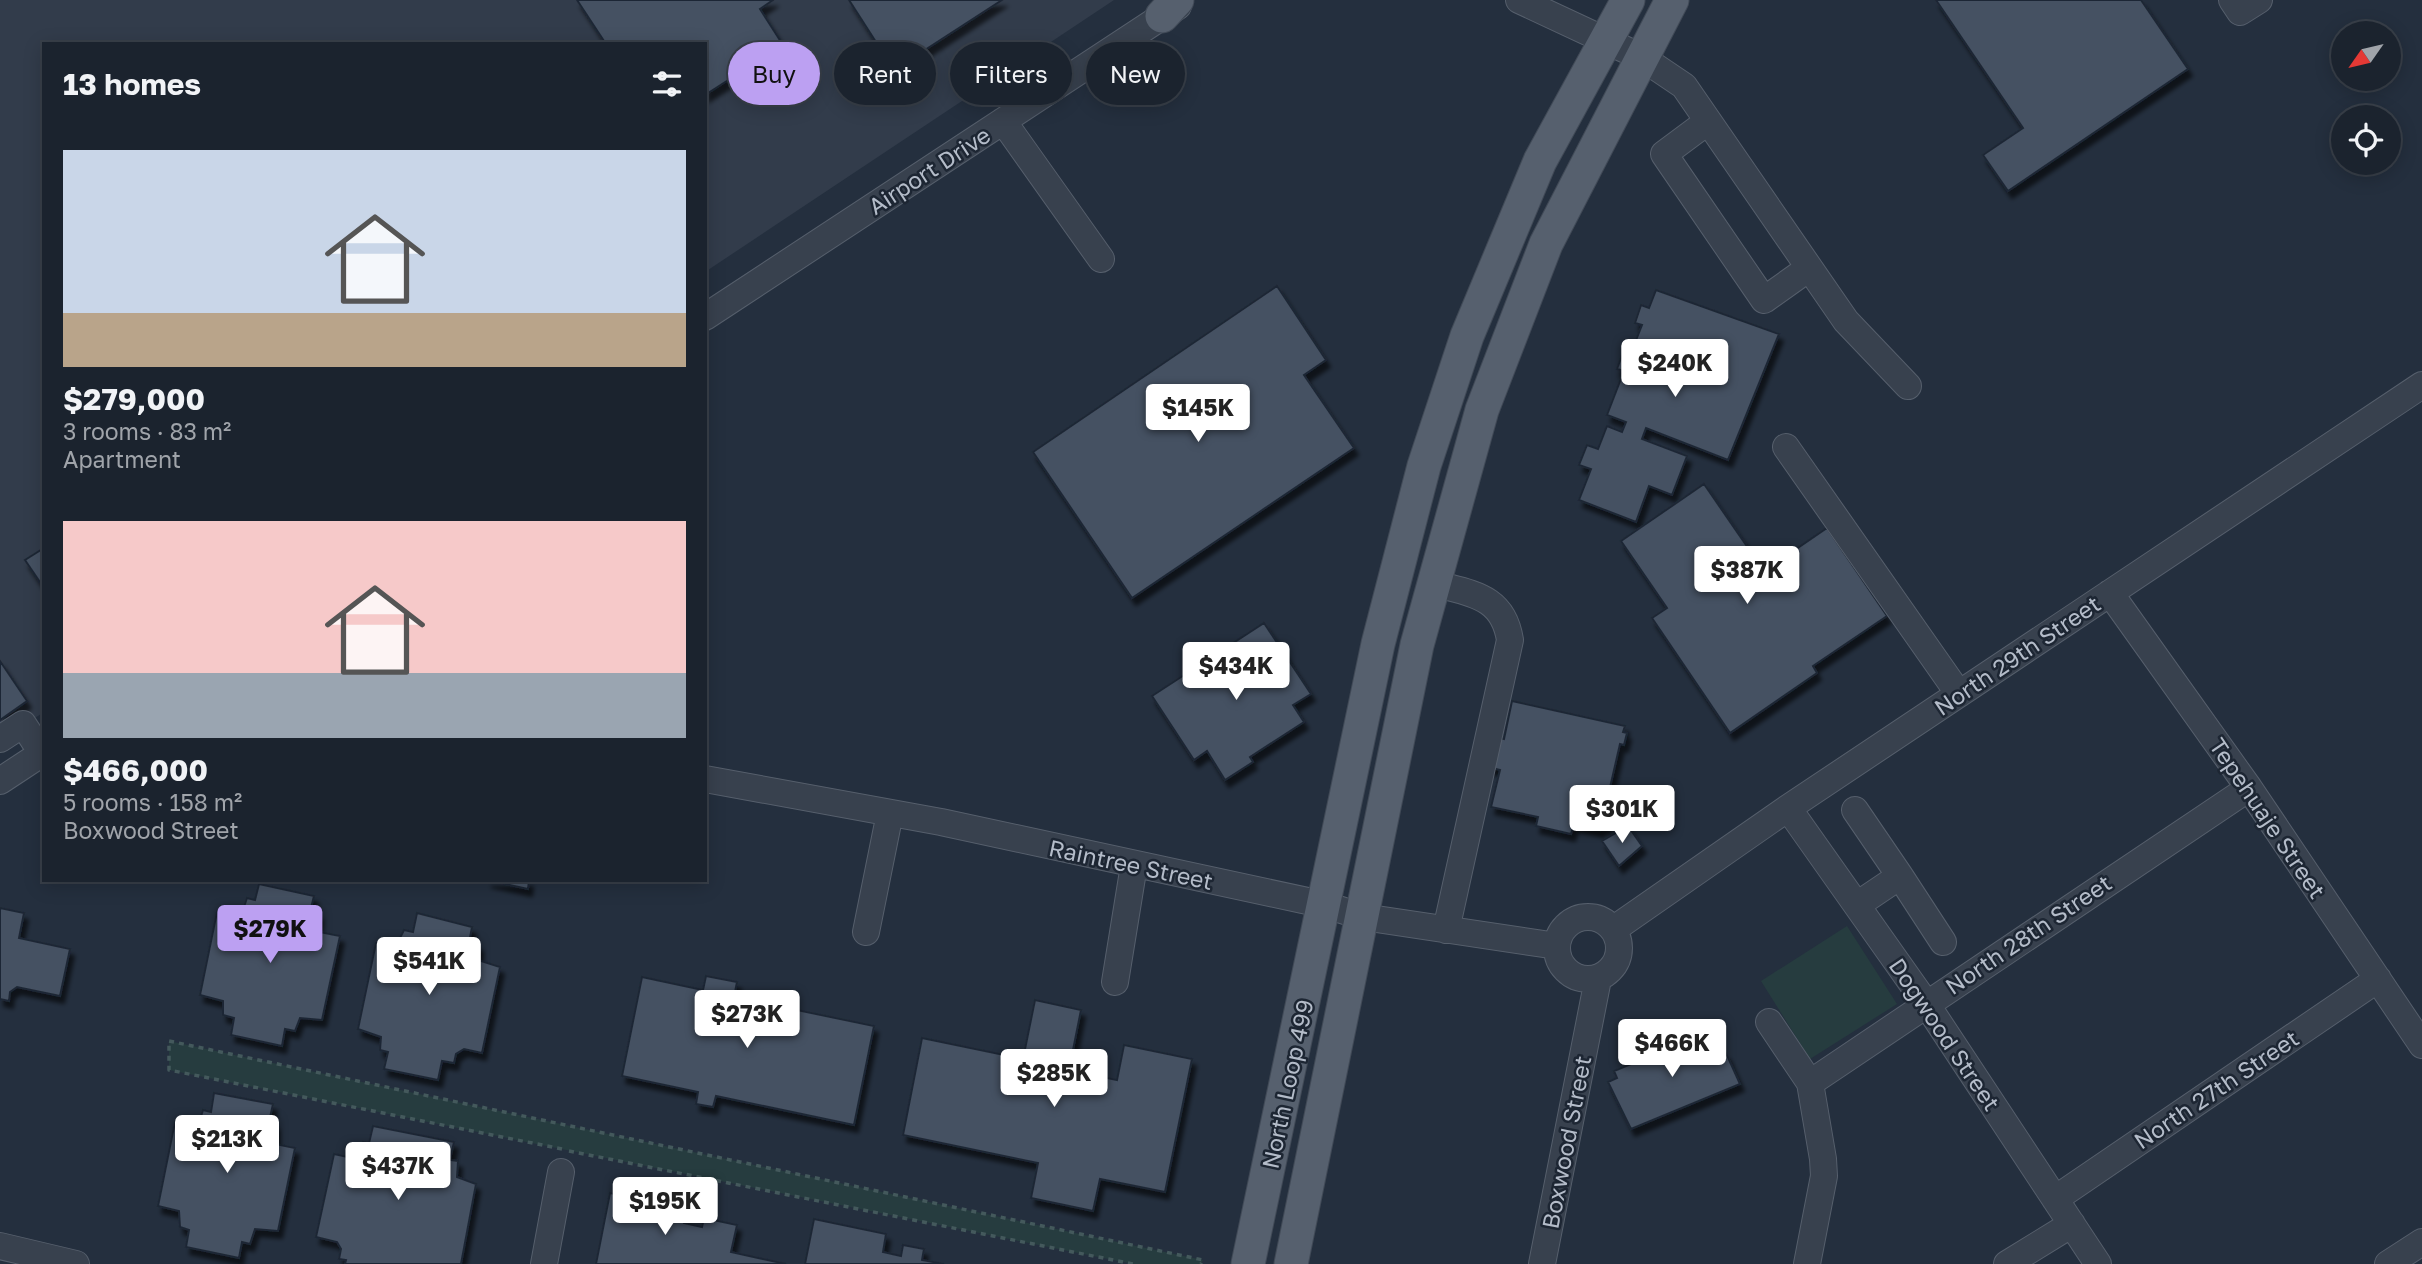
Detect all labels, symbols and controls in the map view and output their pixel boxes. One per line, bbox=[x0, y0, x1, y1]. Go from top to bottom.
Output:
north arrow bbox=[2331, 21, 2401, 91]
map controls bbox=[2331, 21, 2401, 175]
chip: Buy bbox=[728, 42, 820, 105]
chip: Rent bbox=[834, 42, 936, 105]
chip: Filters bbox=[950, 42, 1072, 105]
chip: New bbox=[1086, 42, 1185, 105]
icon: filters bbox=[648, 65, 686, 103]
text: 13 homes bbox=[63, 66, 201, 102]
button: locate bbox=[2331, 105, 2401, 175]
street label: Airport Drive bbox=[863, 120, 995, 220]
icon: home bbox=[312, 196, 438, 322]
pin: $240K bbox=[1626, 340, 1724, 399]
text: $240K bbox=[1637, 348, 1713, 376]
text: $279,000 bbox=[63, 381, 205, 417]
pin: $145K bbox=[1149, 384, 1247, 444]
text: $145K bbox=[1162, 393, 1234, 421]
text: 3 rooms · 83 m² bbox=[63, 417, 231, 445]
text: Apartment bbox=[63, 445, 181, 473]
pin: $387K bbox=[1698, 546, 1796, 606]
text: $387K bbox=[1710, 555, 1784, 583]
icon: home bbox=[312, 567, 438, 693]
street label: North 29th Street bbox=[1929, 589, 2105, 721]
pin: $434K bbox=[1187, 642, 1285, 702]
text: $434K bbox=[1199, 651, 1273, 679]
street label: Tepehuaje Street bbox=[2204, 732, 2332, 904]
text: $466,000 bbox=[63, 752, 208, 788]
pin: $301K bbox=[1573, 786, 1671, 845]
text: 5 rooms · 158 m² bbox=[63, 788, 242, 816]
text: $301K bbox=[1586, 794, 1658, 822]
text: Boxwood Street bbox=[63, 816, 239, 844]
street label: Raintree Street bbox=[1046, 833, 1216, 895]
street label: North 28th Street bbox=[1940, 868, 2116, 1000]
pin: $279K bbox=[221, 906, 319, 965]
text: $279K bbox=[233, 914, 307, 942]
pin: $541K bbox=[380, 937, 478, 997]
text: $541K bbox=[393, 946, 465, 974]
street label: Dogwood Street bbox=[1884, 952, 2006, 1116]
pin: $273K bbox=[698, 990, 796, 1050]
street label: North Loop 499 bbox=[1255, 997, 1319, 1171]
text: $273K bbox=[711, 999, 783, 1027]
pin: $466K bbox=[1623, 1020, 1721, 1079]
street label: North 27th Street bbox=[2128, 1024, 2304, 1154]
text: $466K bbox=[1634, 1028, 1710, 1056]
pin: $285K bbox=[1005, 1050, 1103, 1109]
street label: Boxwood Street bbox=[1536, 1053, 1596, 1231]
text: $285K bbox=[1017, 1058, 1091, 1086]
pin: $213K bbox=[178, 1116, 276, 1175]
text: $213K bbox=[191, 1124, 263, 1152]
pin: $437K bbox=[349, 1142, 447, 1202]
text: $437K bbox=[361, 1151, 435, 1179]
pin: $195K bbox=[616, 1178, 714, 1237]
text: $195K bbox=[629, 1186, 701, 1214]

